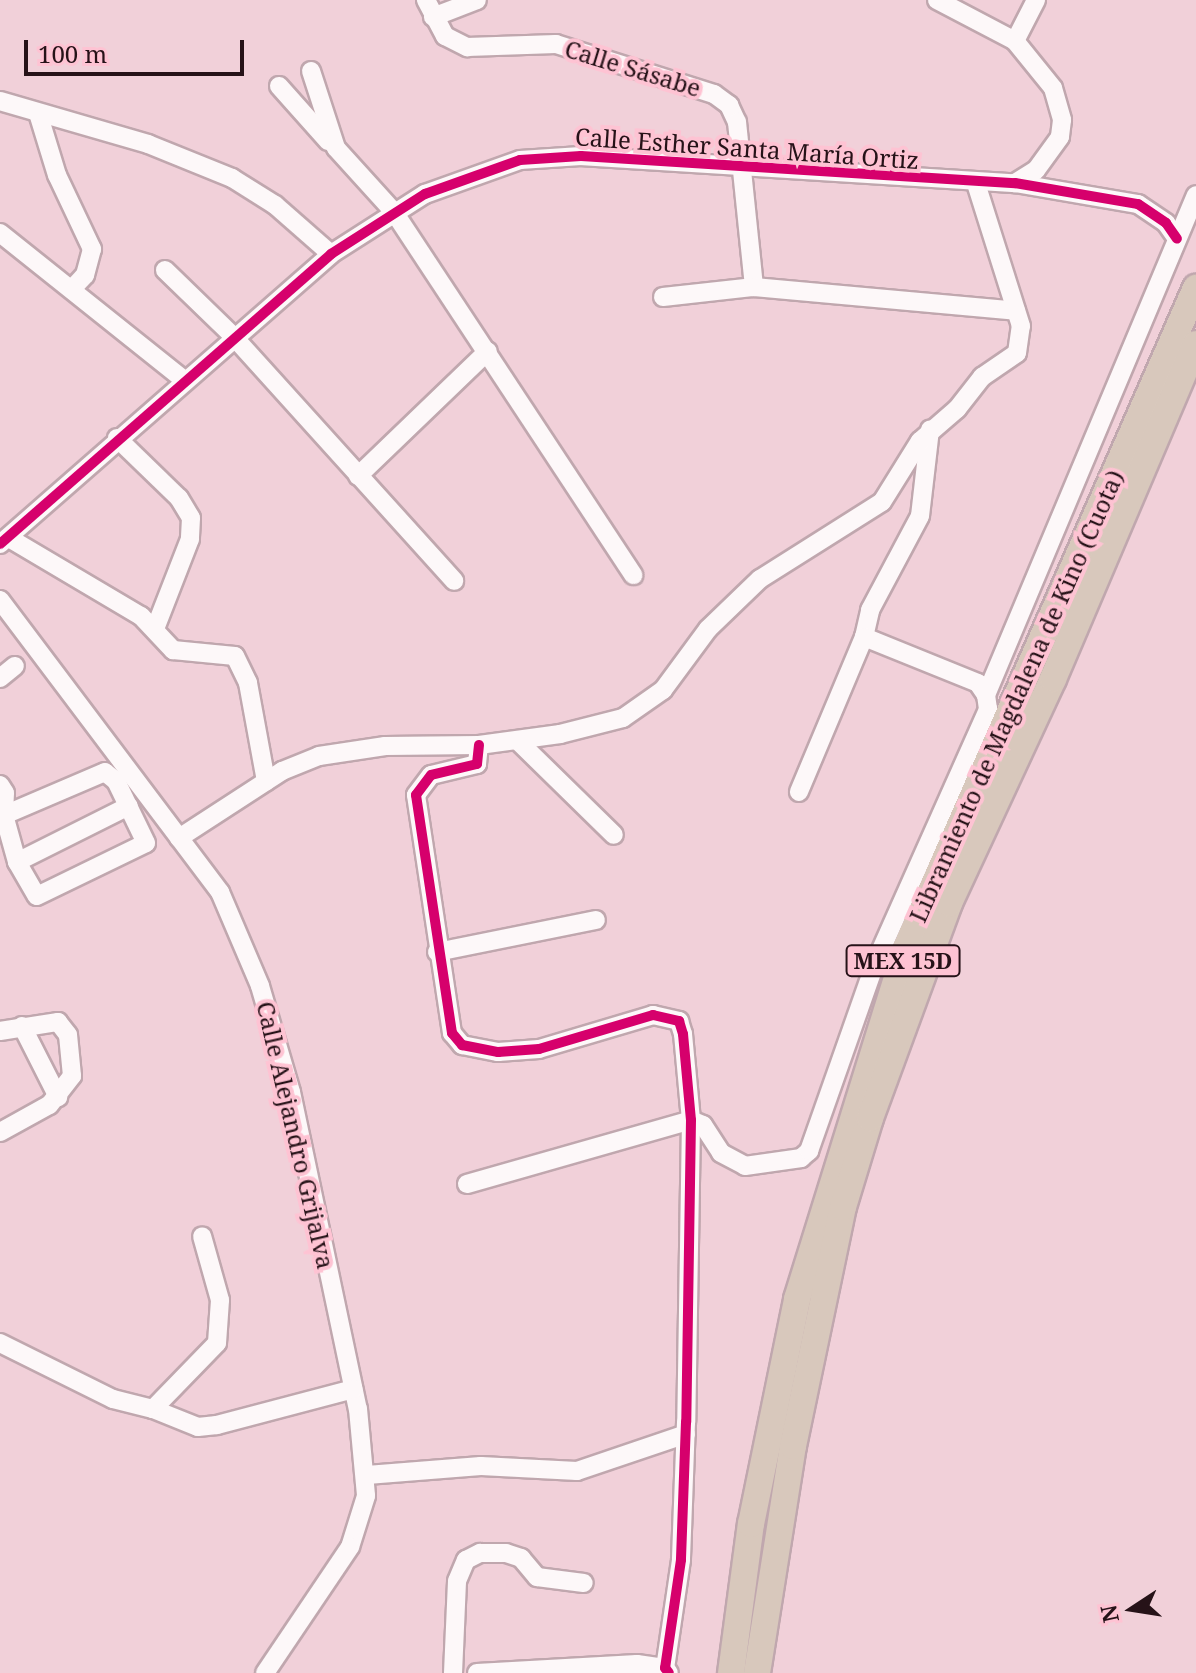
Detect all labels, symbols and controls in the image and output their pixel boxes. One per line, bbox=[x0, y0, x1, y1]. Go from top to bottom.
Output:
scale bar bbox=[28, 24, 248, 74]
street label: Calle Sásabe bbox=[562, 34, 704, 102]
text: 100 m bbox=[38, 37, 107, 70]
street label: Calle Esther Santa María Ortiz bbox=[574, 122, 920, 174]
street label: Libramiento de Magdalena de Kino (Cuota) bbox=[903, 466, 1129, 926]
road number: MEX 15D bbox=[845, 943, 961, 979]
street label: Calle Alejandro Grijalva bbox=[251, 999, 341, 1271]
north arrow bbox=[1092, 1569, 1172, 1649]
text: N bbox=[1092, 1602, 1125, 1626]

